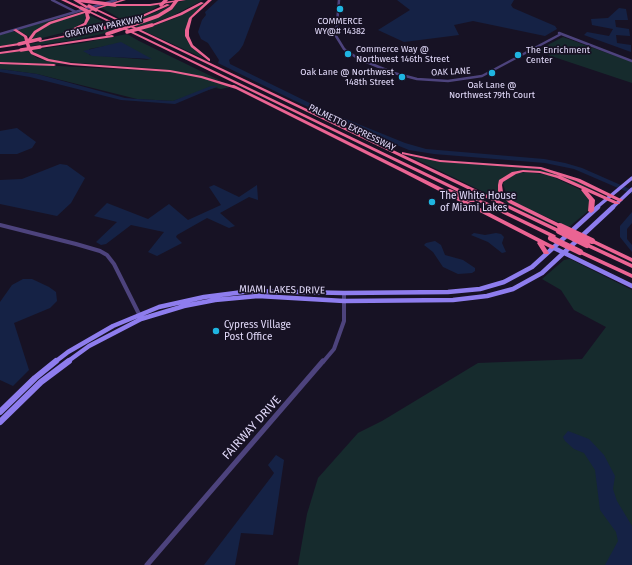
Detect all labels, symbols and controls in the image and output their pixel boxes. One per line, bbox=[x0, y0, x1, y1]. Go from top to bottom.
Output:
marker: COMMERCE WY@# 14382 bbox=[335, 4, 345, 14]
street label: GRATIGNY PARKWAY bbox=[64, 13, 144, 41]
place label: COMMERCE WY@# 14382 bbox=[315, 16, 365, 37]
place label: Commerce Way @ Northwest 146th Street bbox=[356, 44, 449, 65]
place label: The Enrichment Center bbox=[526, 45, 590, 66]
marker: Commerce Way @ Northwest 146th Street bbox=[343, 49, 353, 59]
marker: The Enrichment Center bbox=[513, 50, 523, 60]
street label: OAK LANE bbox=[431, 66, 471, 78]
place label: Oak Lane @ Northwest 148th Street bbox=[300, 67, 394, 88]
marker: Oak Lane @ Northwest 79th Court bbox=[487, 68, 497, 78]
marker: Oak Lane @ Northwest 148th Street bbox=[397, 72, 407, 82]
place label: Oak Lane @ Northwest 79th Court bbox=[449, 80, 535, 101]
street label: PALMETTO EXPRESSWAY bbox=[307, 102, 397, 154]
place label: The White House of Miami Lakes bbox=[440, 190, 516, 214]
marker: The White House of Miami Lakes bbox=[427, 197, 437, 207]
street label: MIAMI LAKES DRIVE bbox=[239, 283, 325, 297]
place label: Cypress Village Post Office bbox=[224, 319, 291, 342]
marker: Cypress Village Post Office bbox=[211, 326, 221, 336]
street label: FAIRWAY DRIVE bbox=[220, 393, 284, 463]

